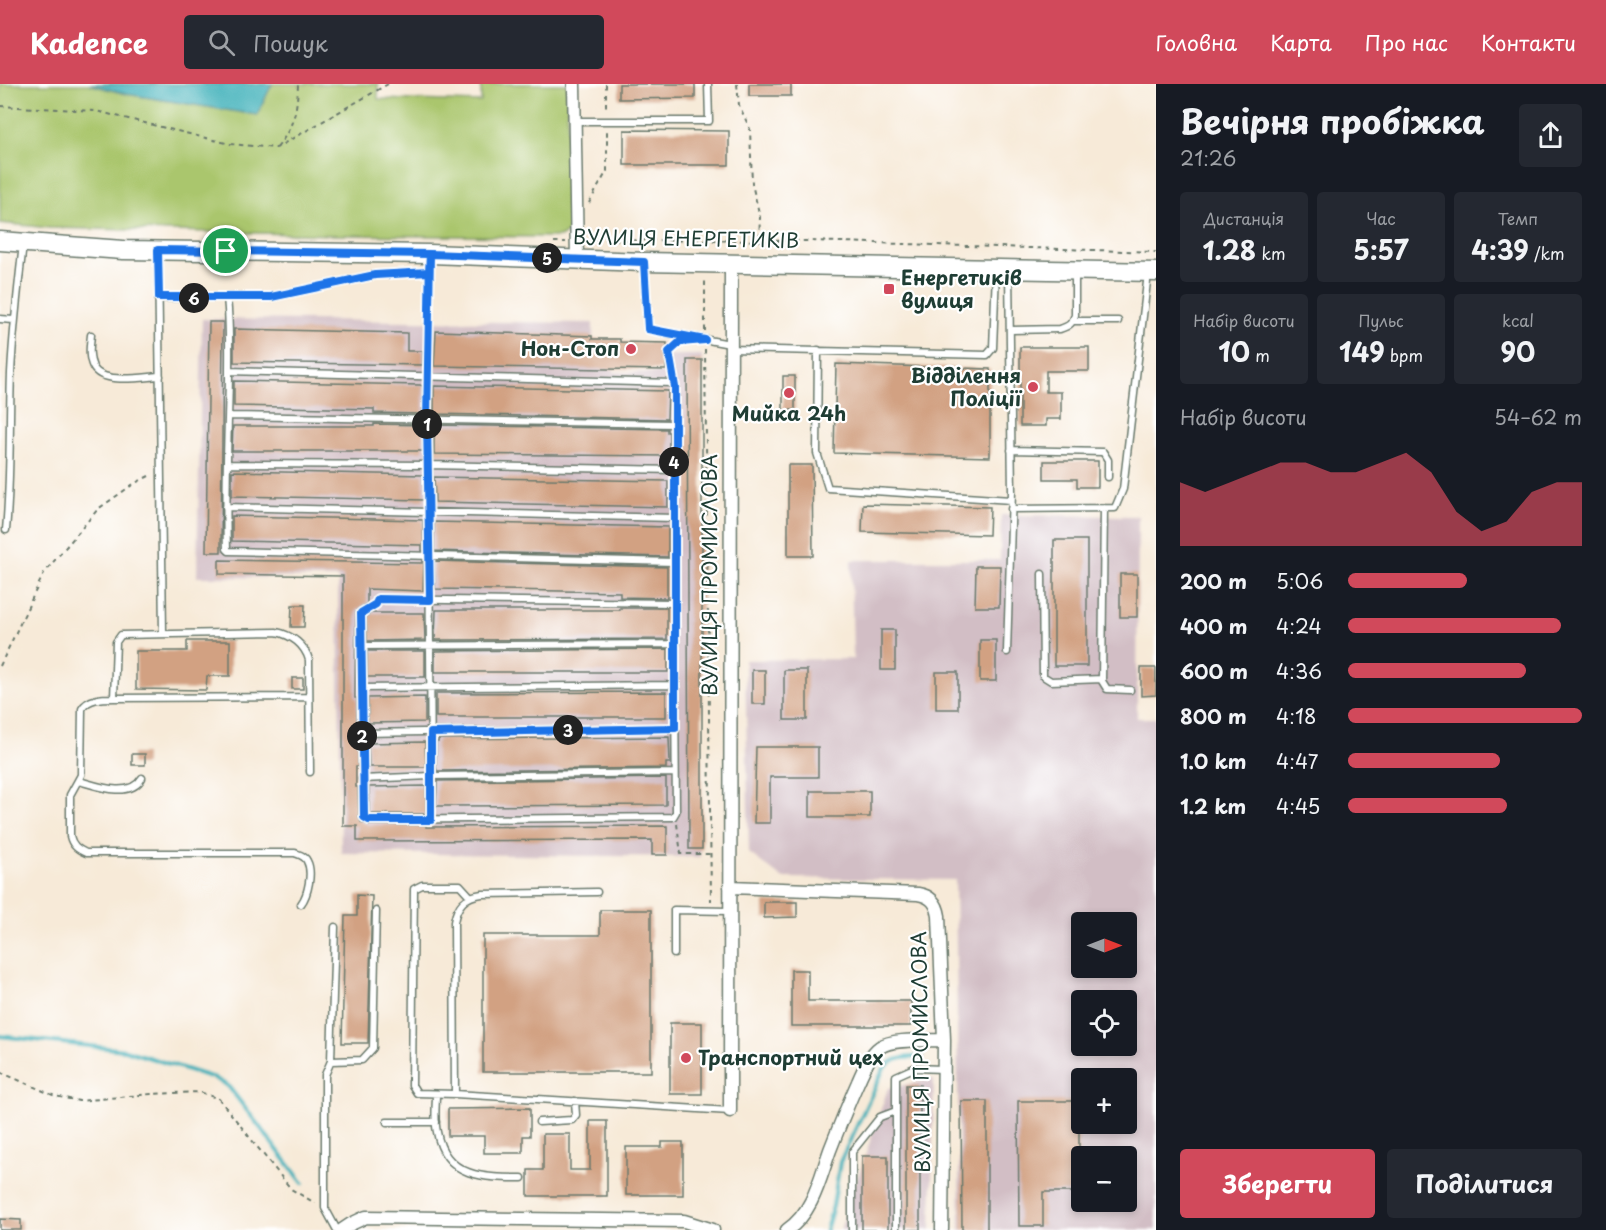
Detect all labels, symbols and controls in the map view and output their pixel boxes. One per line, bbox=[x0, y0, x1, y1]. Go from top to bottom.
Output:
search box bbox=[184, 15, 604, 69]
text: Kadence bbox=[30, 21, 148, 64]
icon: search bbox=[205, 26, 238, 59]
text: Пошук bbox=[253, 26, 328, 59]
text: Головна bbox=[1156, 26, 1237, 58]
text: Карта bbox=[1270, 26, 1332, 58]
text: Про нас bbox=[1365, 26, 1448, 58]
text: Контакти bbox=[1481, 26, 1576, 58]
text: Вечірня пробіжка bbox=[1180, 95, 1485, 145]
button: share bbox=[1519, 104, 1582, 167]
text: 21:26 bbox=[1180, 143, 1236, 173]
text: Дистанція bbox=[1204, 206, 1284, 230]
text: Час bbox=[1366, 206, 1396, 230]
text: Темп bbox=[1498, 206, 1538, 230]
street label: ВУЛИЦЯ ЕНЕРГЕТИКІВ bbox=[573, 221, 799, 255]
pin bbox=[200, 225, 251, 276]
text: 1.28 bbox=[1203, 230, 1256, 269]
text: 5:57 bbox=[1353, 230, 1409, 269]
text: 4:39 bbox=[1471, 230, 1529, 269]
icon: arrive bbox=[209, 234, 242, 267]
text: km bbox=[1256, 241, 1285, 265]
text: /km bbox=[1529, 241, 1565, 265]
pin: 5 bbox=[532, 243, 562, 273]
text: 5 bbox=[542, 246, 552, 270]
place label: Енергетиків вулиця bbox=[901, 262, 1022, 315]
marker: Енергетиків вулиця bbox=[882, 282, 896, 296]
pin: 6 bbox=[179, 283, 209, 313]
text: 6 bbox=[188, 286, 200, 310]
text: Набір висоти bbox=[1193, 308, 1295, 332]
text: Пульс bbox=[1358, 308, 1404, 332]
text: kcal bbox=[1502, 308, 1534, 332]
text: 10 bbox=[1218, 332, 1250, 371]
text: 149 bbox=[1339, 332, 1385, 371]
text: 90 bbox=[1501, 332, 1535, 371]
place label: Нон-Стоп bbox=[521, 333, 619, 363]
marker: Нон-Стоп bbox=[624, 342, 638, 356]
text: m bbox=[1250, 343, 1270, 367]
text: bpm bbox=[1385, 343, 1423, 367]
place label: Відділення Поліції bbox=[911, 360, 1023, 413]
marker: Відділення Поліції bbox=[1026, 380, 1040, 394]
marker: Мийка 24һ bbox=[782, 386, 796, 400]
place label: Мийка 24һ bbox=[732, 398, 846, 428]
text: Набір висоти bbox=[1180, 402, 1307, 432]
text: 54–62 m bbox=[1494, 402, 1582, 432]
pin: 1 bbox=[412, 409, 442, 439]
text: 1 bbox=[423, 412, 431, 436]
pin: 4 bbox=[659, 447, 689, 477]
text: 4 bbox=[669, 450, 679, 474]
street label: ВУЛИЦЯ ПРОМИСЛОВА bbox=[694, 454, 724, 696]
text: 200 m bbox=[1180, 566, 1247, 596]
text: 5:06 bbox=[1276, 566, 1323, 596]
text: 400 m bbox=[1180, 611, 1248, 641]
text: 4:24 bbox=[1276, 611, 1322, 641]
text: 600 m bbox=[1180, 656, 1248, 686]
text: 4:36 bbox=[1276, 656, 1322, 686]
text: 800 m bbox=[1180, 701, 1247, 731]
text: 4:18 bbox=[1276, 701, 1316, 731]
pin: 3 bbox=[553, 715, 583, 745]
text: 3 bbox=[563, 718, 573, 742]
pin: 2 bbox=[347, 721, 377, 751]
text: 2 bbox=[356, 724, 368, 748]
text: 1.0 km bbox=[1180, 746, 1247, 776]
text: 4:47 bbox=[1276, 746, 1318, 776]
text: 1.2 km bbox=[1180, 791, 1246, 821]
text: 4:45 bbox=[1276, 791, 1320, 821]
north arrow bbox=[1071, 912, 1137, 978]
map controls bbox=[1071, 912, 1137, 1212]
street label: ВУЛИЦЯ ПРОМИСЛОВА bbox=[903, 931, 937, 1173]
button: locate bbox=[1071, 990, 1137, 1056]
place label: Транспортний цех bbox=[698, 1042, 884, 1072]
marker: Транспортний цех bbox=[679, 1051, 693, 1065]
button: + bbox=[1071, 1068, 1137, 1134]
button: − bbox=[1071, 1146, 1137, 1212]
button: Зберегти bbox=[1180, 1149, 1375, 1218]
button: Поділитися bbox=[1387, 1149, 1582, 1218]

